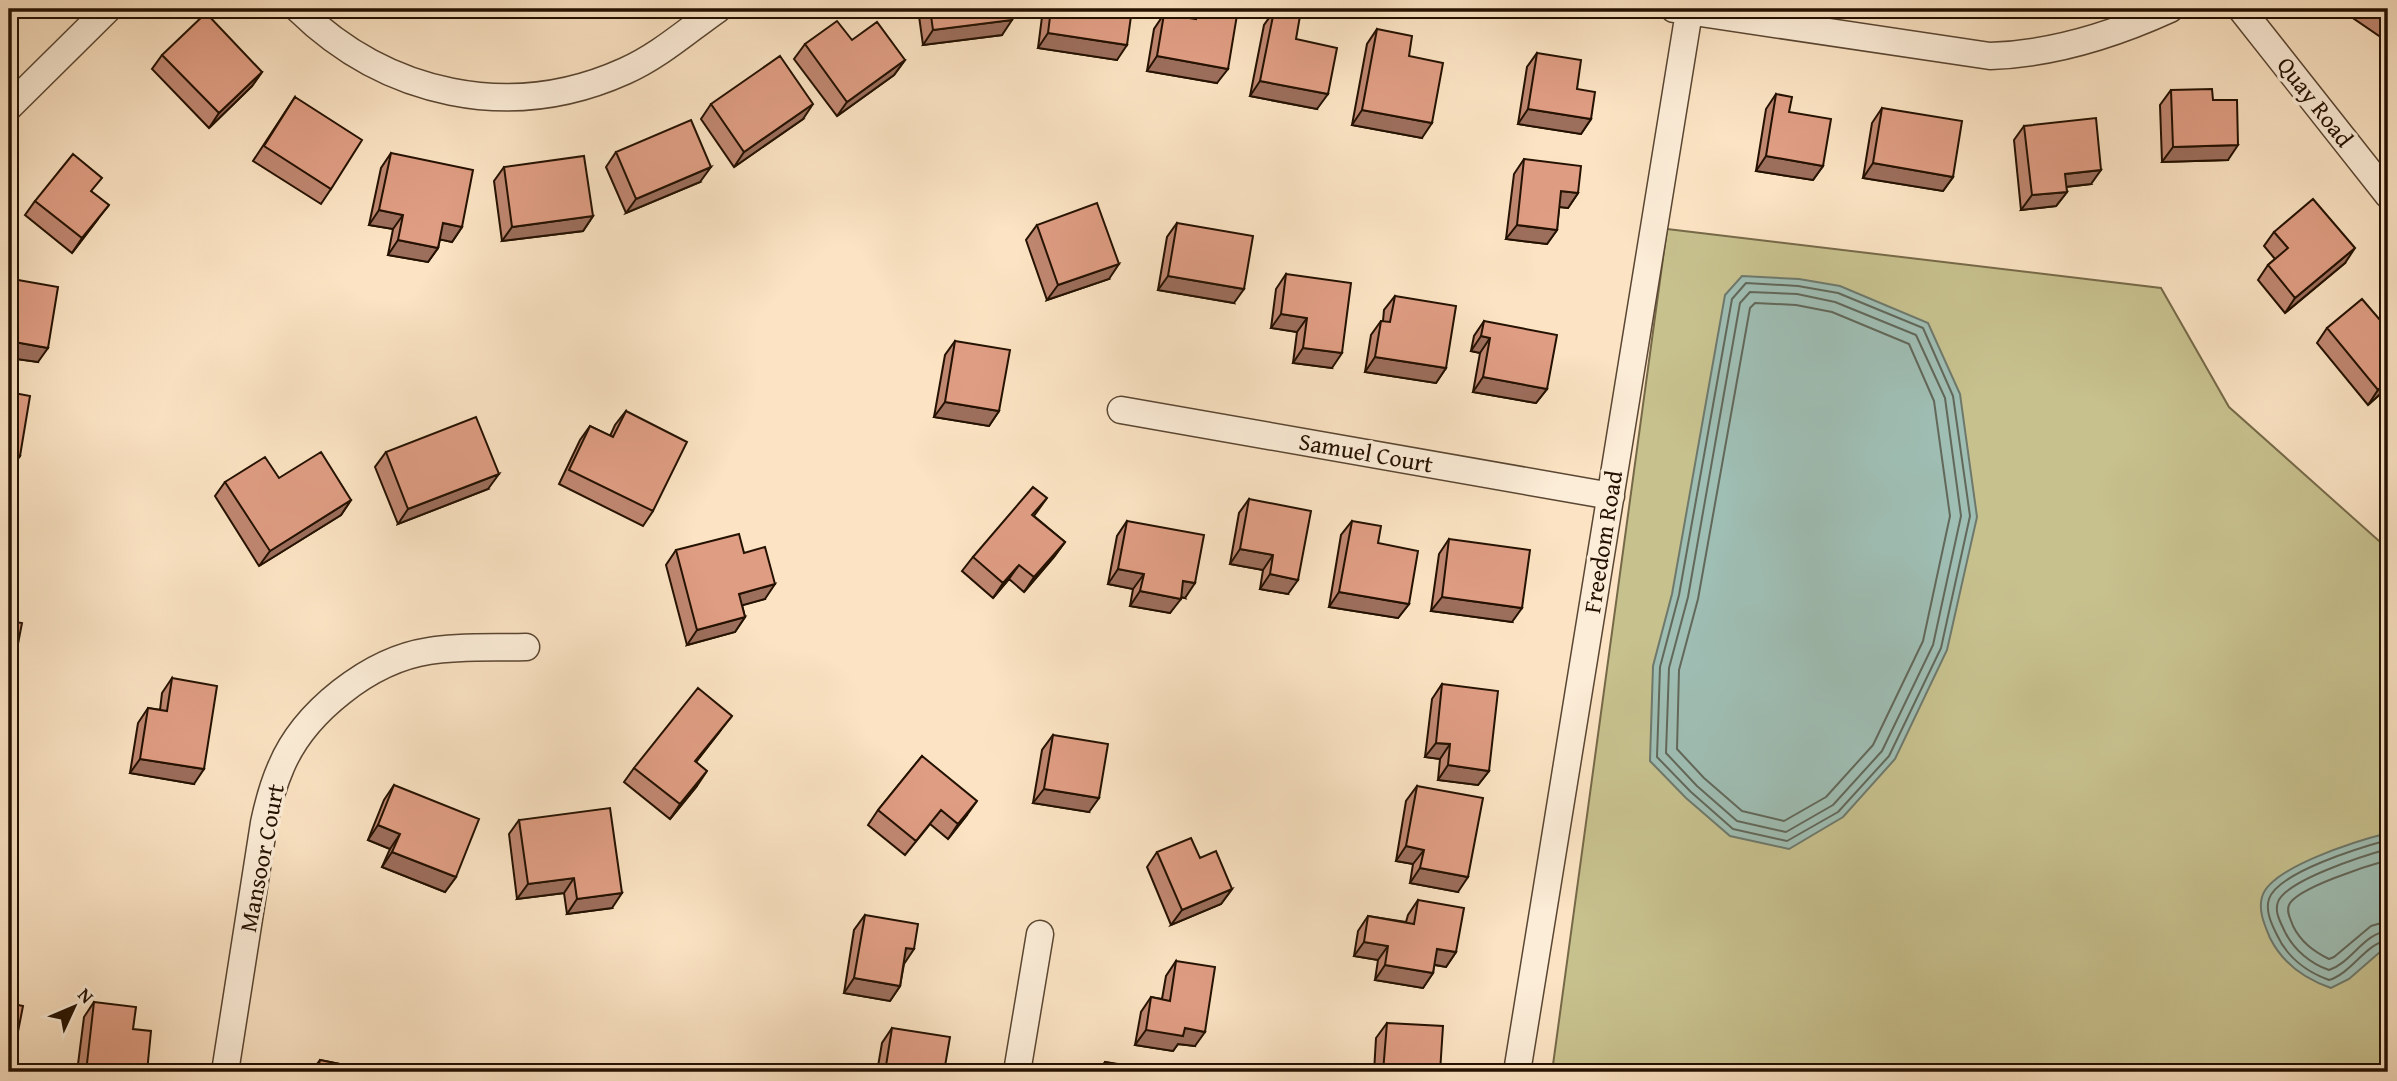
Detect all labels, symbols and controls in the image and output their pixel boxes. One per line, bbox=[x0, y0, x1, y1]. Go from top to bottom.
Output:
street label: Quay Road bbox=[2269, 49, 2362, 155]
street label: Samuel Court bbox=[1296, 424, 1436, 482]
street label: Freedom Road bbox=[1574, 468, 1631, 616]
street label: Mansoor Court bbox=[230, 780, 293, 935]
north arrow bbox=[38, 972, 108, 1042]
text: N bbox=[72, 981, 101, 1010]

